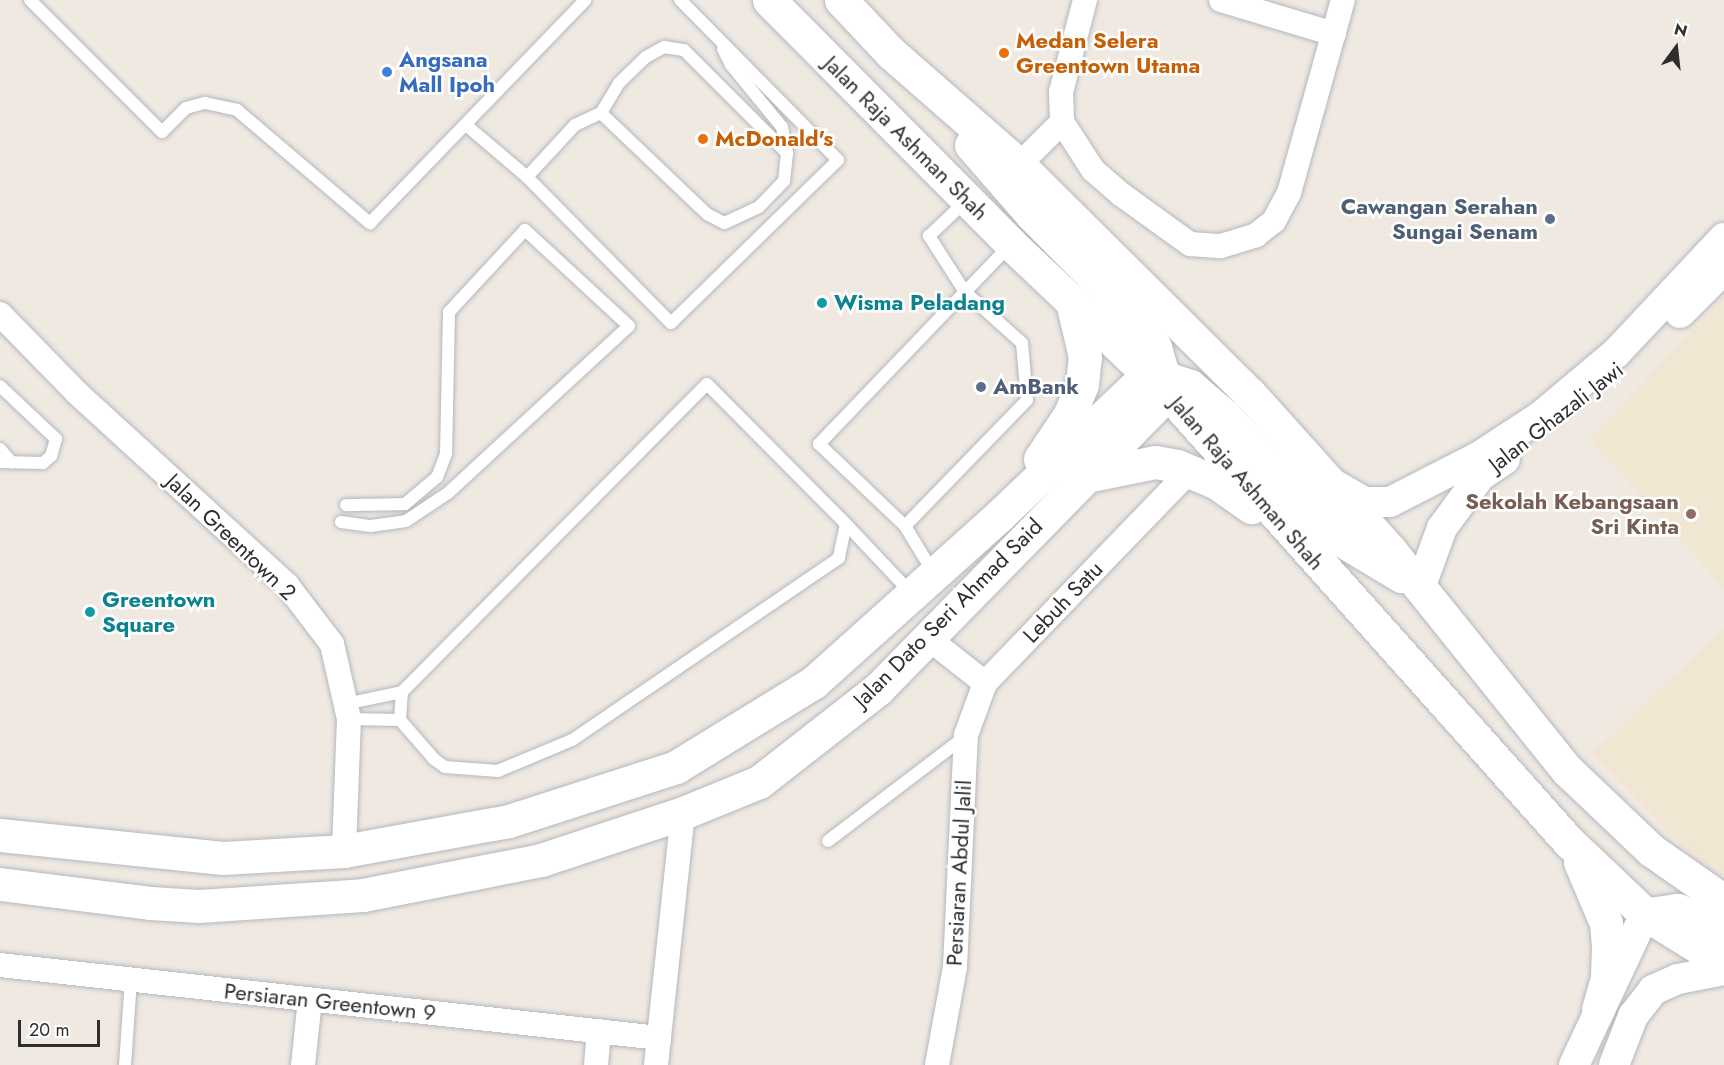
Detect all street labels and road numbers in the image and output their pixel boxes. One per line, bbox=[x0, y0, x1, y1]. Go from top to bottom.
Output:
street label: Jalan Raja Ashman Shah bbox=[818, 50, 994, 226]
street label: Jalan Ghazali Jawi bbox=[1484, 356, 1628, 478]
street label: Jalan Raja Ashman Shah bbox=[1164, 391, 1330, 575]
street label: Jalan Greentown 2 bbox=[160, 468, 302, 606]
street label: Jalan Dato Seri Ahmad Said bbox=[848, 513, 1048, 713]
street label: Lebuh Satu bbox=[1018, 556, 1108, 648]
street label: Persiaran Abdul Jalil bbox=[941, 779, 977, 967]
street label: Persiaran Greentown 9 bbox=[223, 978, 437, 1026]

